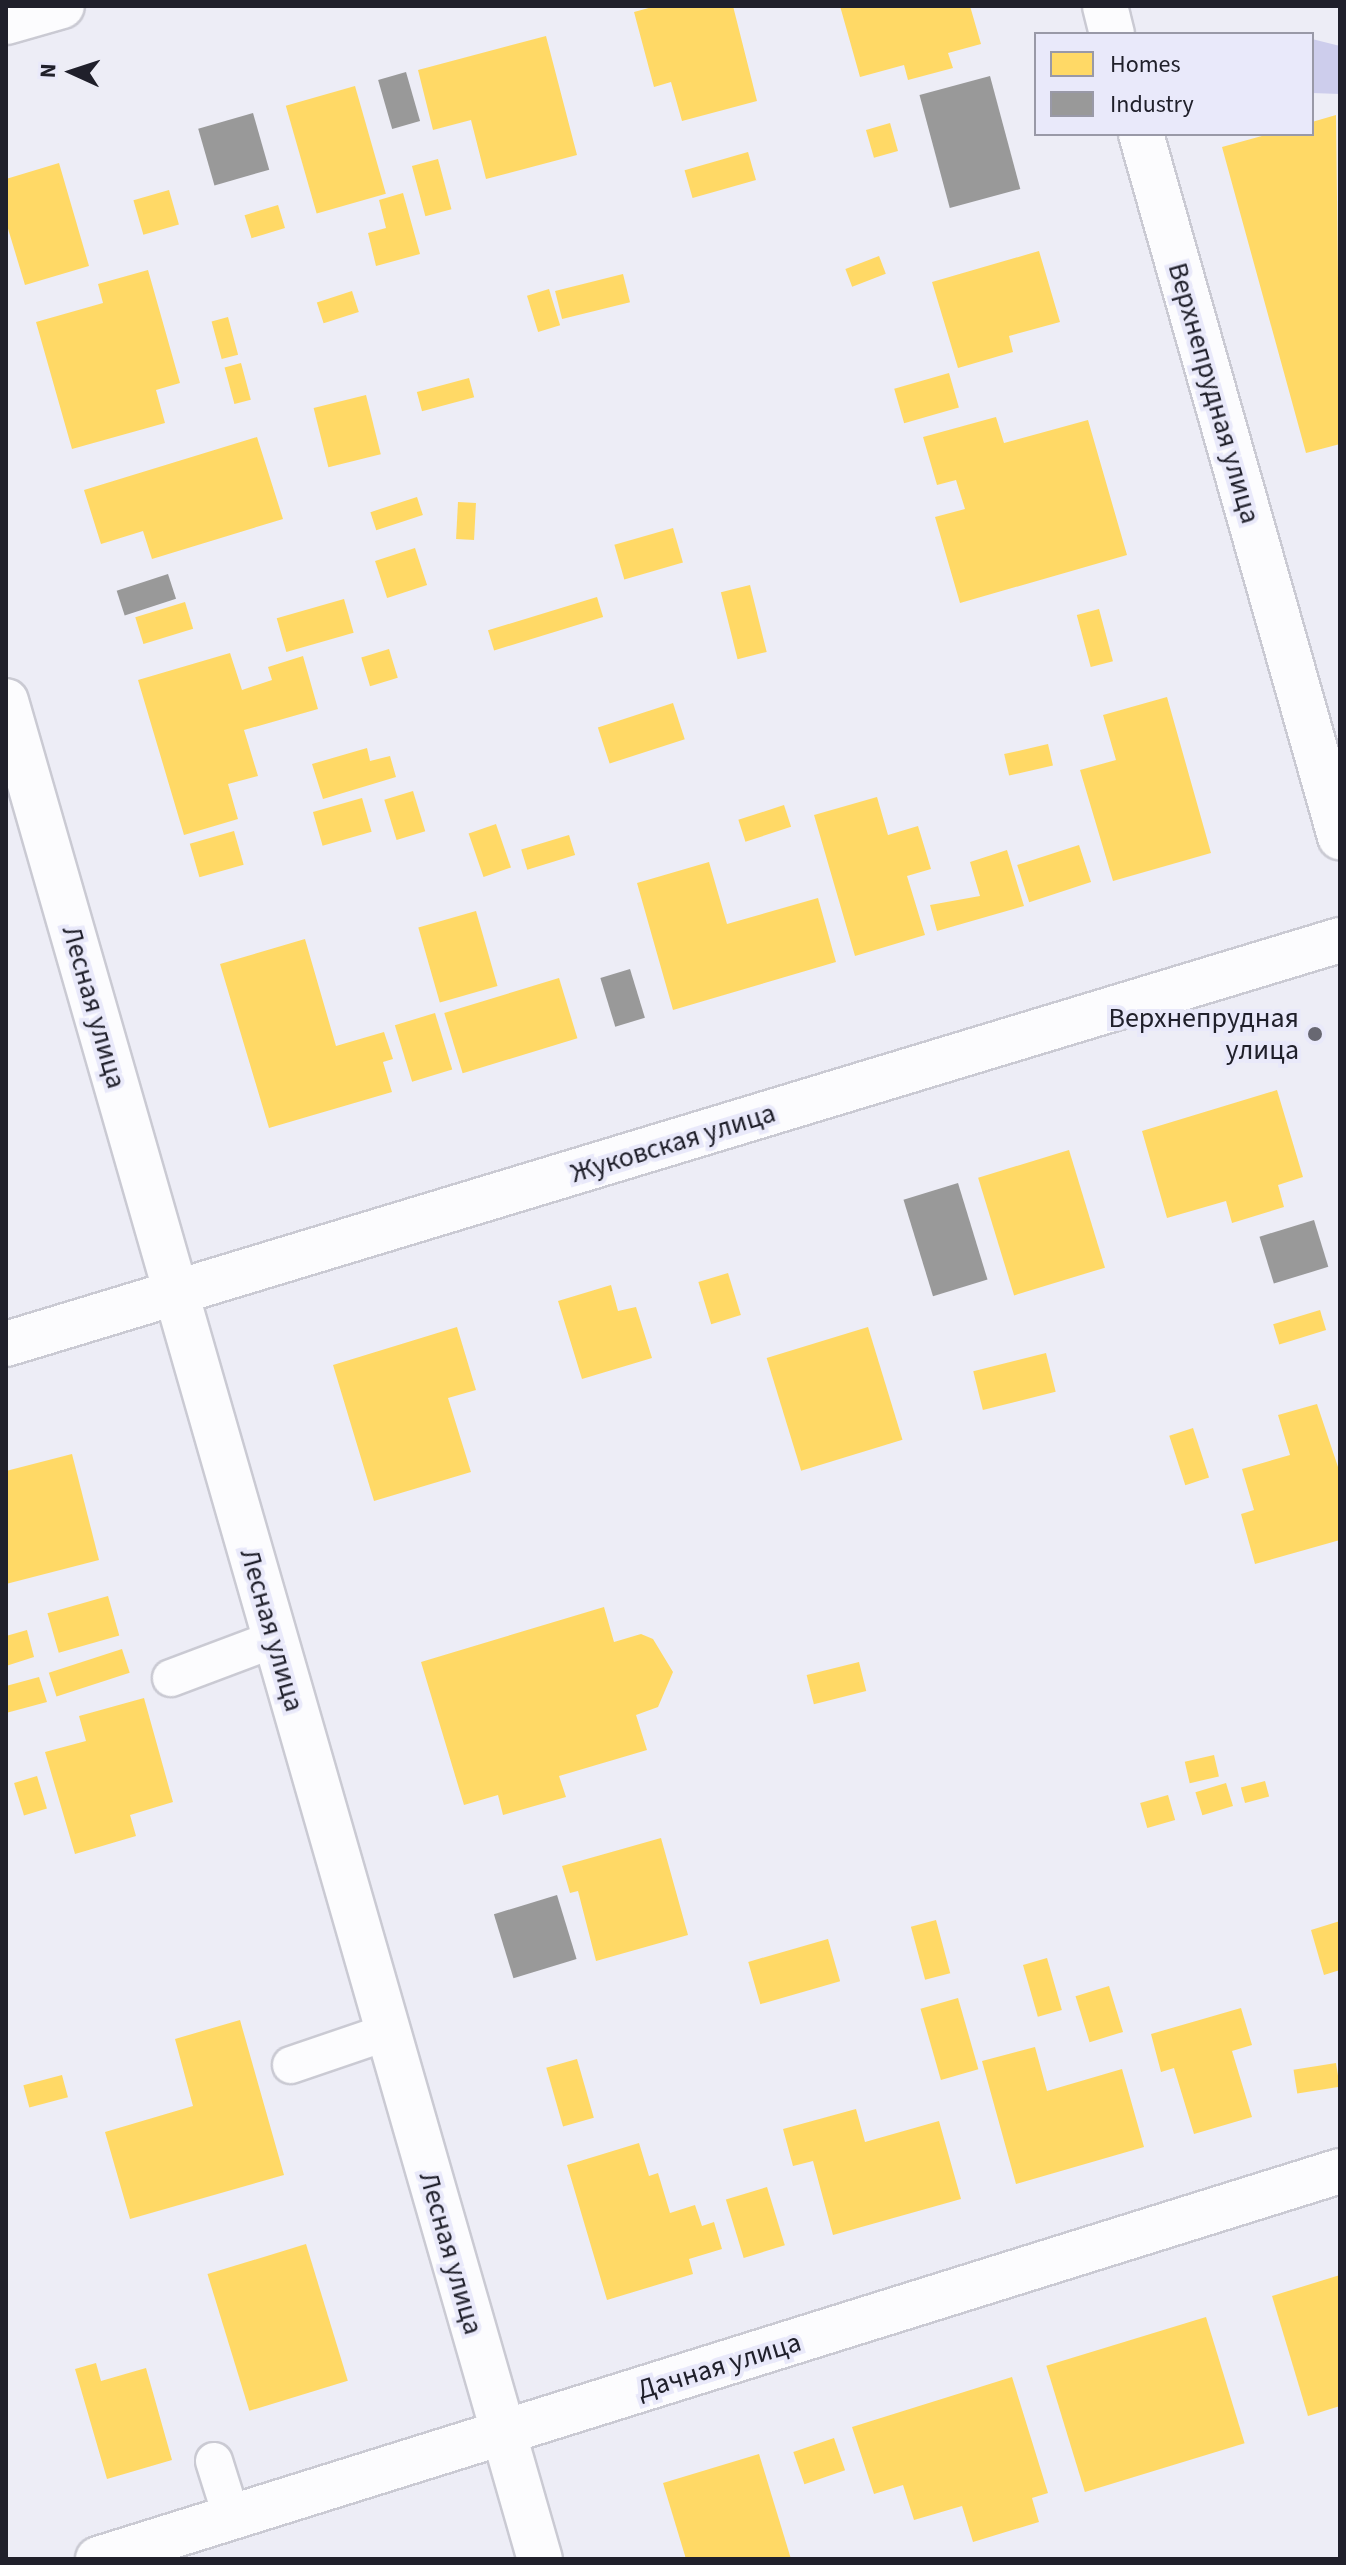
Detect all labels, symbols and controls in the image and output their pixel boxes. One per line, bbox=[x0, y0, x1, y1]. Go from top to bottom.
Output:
north arrow bbox=[32, 32, 112, 112]
legend bbox=[1034, 32, 1314, 136]
text: Homes bbox=[1110, 47, 1181, 82]
text: N bbox=[32, 63, 64, 79]
text: Industry bbox=[1110, 87, 1194, 122]
street label: Верхнепрудная улица bbox=[1161, 259, 1267, 527]
street label: Лесная улица bbox=[55, 922, 133, 1092]
place label: Верхнепрудная улица bbox=[1108, 1001, 1299, 1067]
marker: Верхнепрудная улица bbox=[1306, 1025, 1324, 1043]
street label: Жуковская улица bbox=[566, 1096, 780, 1190]
street label: Лесная улица bbox=[233, 1545, 311, 1715]
street label: Лесная улица bbox=[412, 2168, 490, 2338]
street label: Дачная улица bbox=[633, 2325, 805, 2407]

